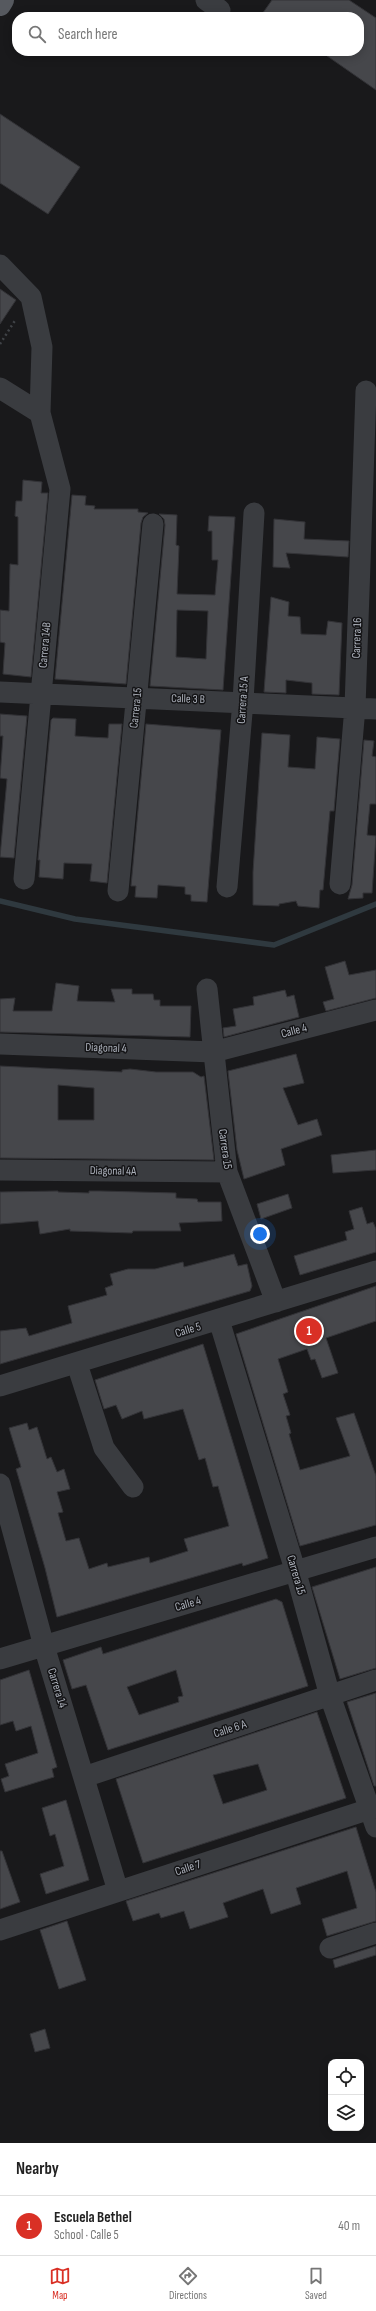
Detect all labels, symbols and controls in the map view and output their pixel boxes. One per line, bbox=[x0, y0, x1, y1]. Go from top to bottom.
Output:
search box bbox=[12, 12, 364, 56]
icon: search bbox=[26, 23, 48, 45]
text: Search here bbox=[58, 25, 118, 44]
street label: Carrera 16 bbox=[349, 617, 365, 659]
street label: Carrera 14B bbox=[36, 621, 54, 669]
street label: Carrera 15 A bbox=[234, 675, 252, 724]
street label: Carrera 15 bbox=[126, 687, 146, 729]
street label: Calle 3 B bbox=[171, 691, 205, 707]
street label: Calle 4 bbox=[279, 1020, 309, 1042]
street label: Diagonal 4 bbox=[85, 1040, 127, 1056]
street label: Carrera 15 bbox=[215, 1128, 235, 1170]
street label: Diagonal 4A bbox=[90, 1163, 137, 1179]
your location bbox=[250, 1224, 270, 1244]
pin: 1 bbox=[296, 1316, 322, 1346]
street label: Calle 5 bbox=[173, 1319, 203, 1341]
street label: Carrera 15 bbox=[283, 1553, 309, 1597]
street label: Calle 4 bbox=[173, 1593, 203, 1615]
street label: Carrera 14 bbox=[44, 1666, 70, 1710]
street label: Calle 6 A bbox=[212, 1716, 249, 1741]
street label: Calle 7 bbox=[173, 1857, 203, 1879]
map controls bbox=[328, 2059, 364, 2131]
button: locate bbox=[328, 2059, 364, 2095]
button: layers bbox=[328, 2095, 364, 2131]
text: Nearby bbox=[16, 2159, 59, 2179]
text: Escuela Bethel bbox=[54, 2208, 132, 2227]
text: 1 bbox=[26, 2218, 32, 2234]
text: 40 m bbox=[338, 2218, 360, 2234]
text: School · Calle 5 bbox=[54, 2227, 119, 2243]
tab: Map bbox=[49, 2265, 71, 2302]
tab: Directions bbox=[169, 2265, 207, 2302]
tab: Saved bbox=[305, 2265, 327, 2302]

